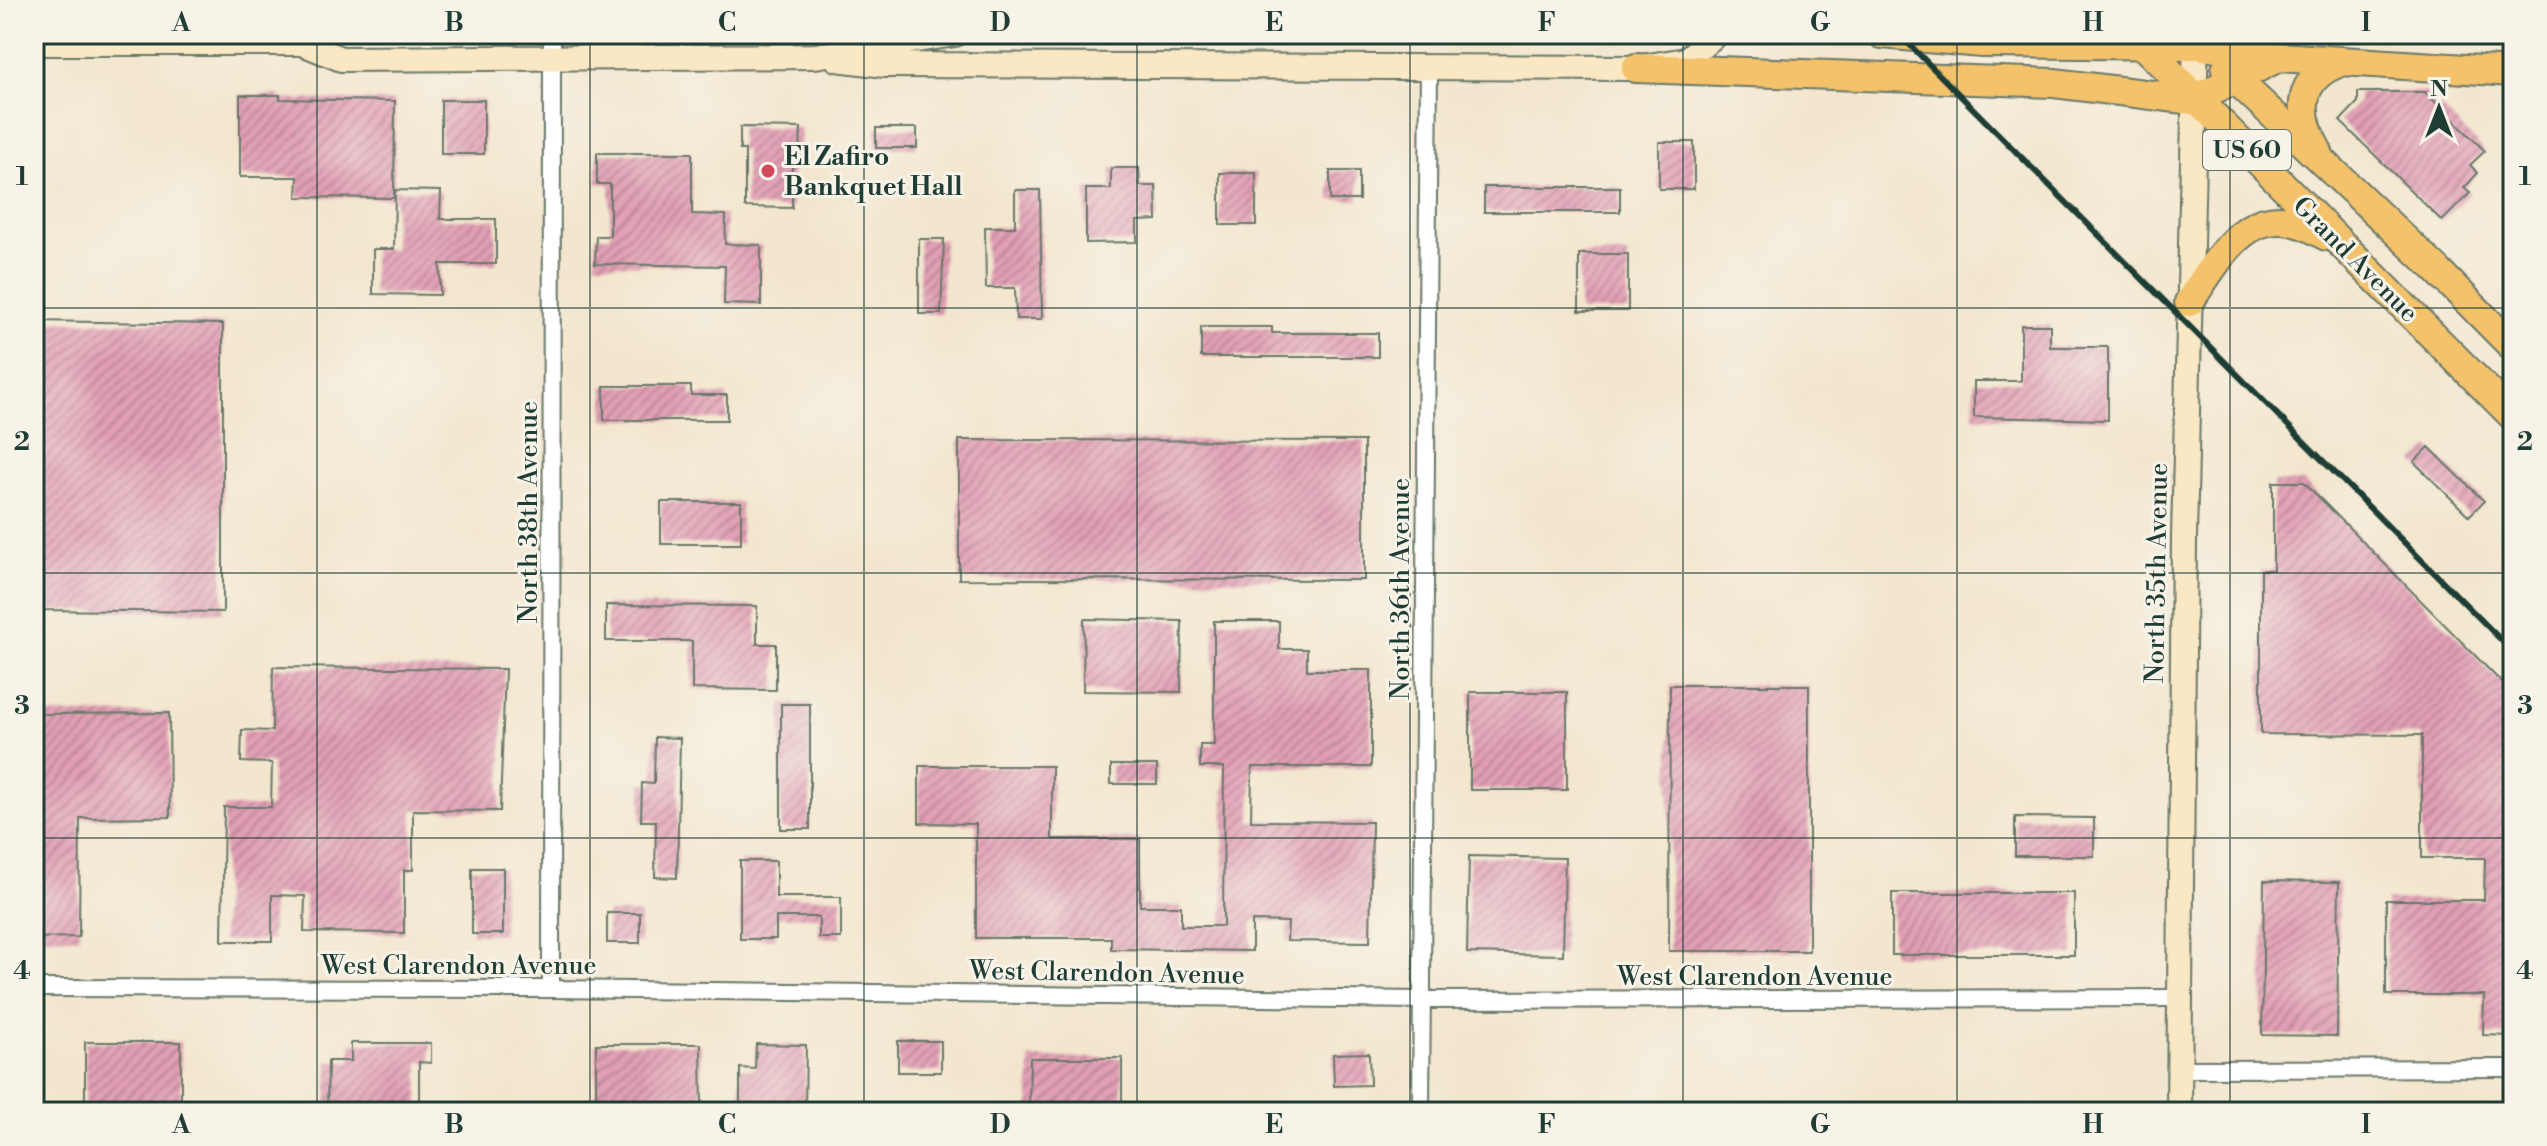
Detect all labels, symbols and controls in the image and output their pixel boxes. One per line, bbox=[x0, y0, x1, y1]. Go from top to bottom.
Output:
text: A bbox=[171, 7, 191, 39]
text: B bbox=[444, 7, 464, 39]
text: C bbox=[718, 7, 736, 39]
text: D bbox=[990, 7, 1010, 39]
text: E bbox=[1265, 7, 1283, 39]
text: F bbox=[1538, 7, 1556, 39]
text: G bbox=[1810, 7, 1831, 39]
text: H bbox=[2082, 7, 2104, 39]
text: I bbox=[2361, 7, 2371, 39]
north arrow bbox=[2399, 68, 2479, 148]
text: N bbox=[2430, 76, 2448, 103]
road number: US 60 bbox=[2203, 130, 2291, 170]
place label: El Zafiro Bankquet Hall bbox=[784, 141, 963, 203]
text: 1 bbox=[16, 161, 29, 193]
text: 1 bbox=[2519, 161, 2532, 193]
marker: El Zafiro Bankquet Hall bbox=[759, 162, 777, 180]
street label: Grand Avenue bbox=[2286, 190, 2425, 329]
street label: North 38th Avenue bbox=[513, 401, 545, 623]
text: 2 bbox=[14, 426, 30, 458]
text: 2 bbox=[2517, 426, 2533, 458]
street label: North 35th Avenue bbox=[2139, 462, 2175, 684]
street label: North 36th Avenue bbox=[1385, 478, 1417, 700]
text: 3 bbox=[14, 690, 30, 722]
text: 3 bbox=[2517, 690, 2533, 722]
street label: West Clarendon Avenue bbox=[320, 950, 597, 982]
text: 4 bbox=[13, 955, 31, 987]
street label: West Clarendon Avenue bbox=[968, 955, 1245, 991]
text: 4 bbox=[2516, 955, 2534, 987]
street label: West Clarendon Avenue bbox=[1616, 961, 1893, 993]
text: A bbox=[171, 1109, 191, 1141]
text: B bbox=[444, 1109, 464, 1141]
text: C bbox=[718, 1109, 736, 1141]
text: D bbox=[990, 1109, 1010, 1141]
text: E bbox=[1265, 1109, 1283, 1141]
text: F bbox=[1538, 1109, 1556, 1141]
text: G bbox=[1810, 1109, 1831, 1141]
text: H bbox=[2082, 1109, 2104, 1141]
text: I bbox=[2361, 1109, 2371, 1141]

